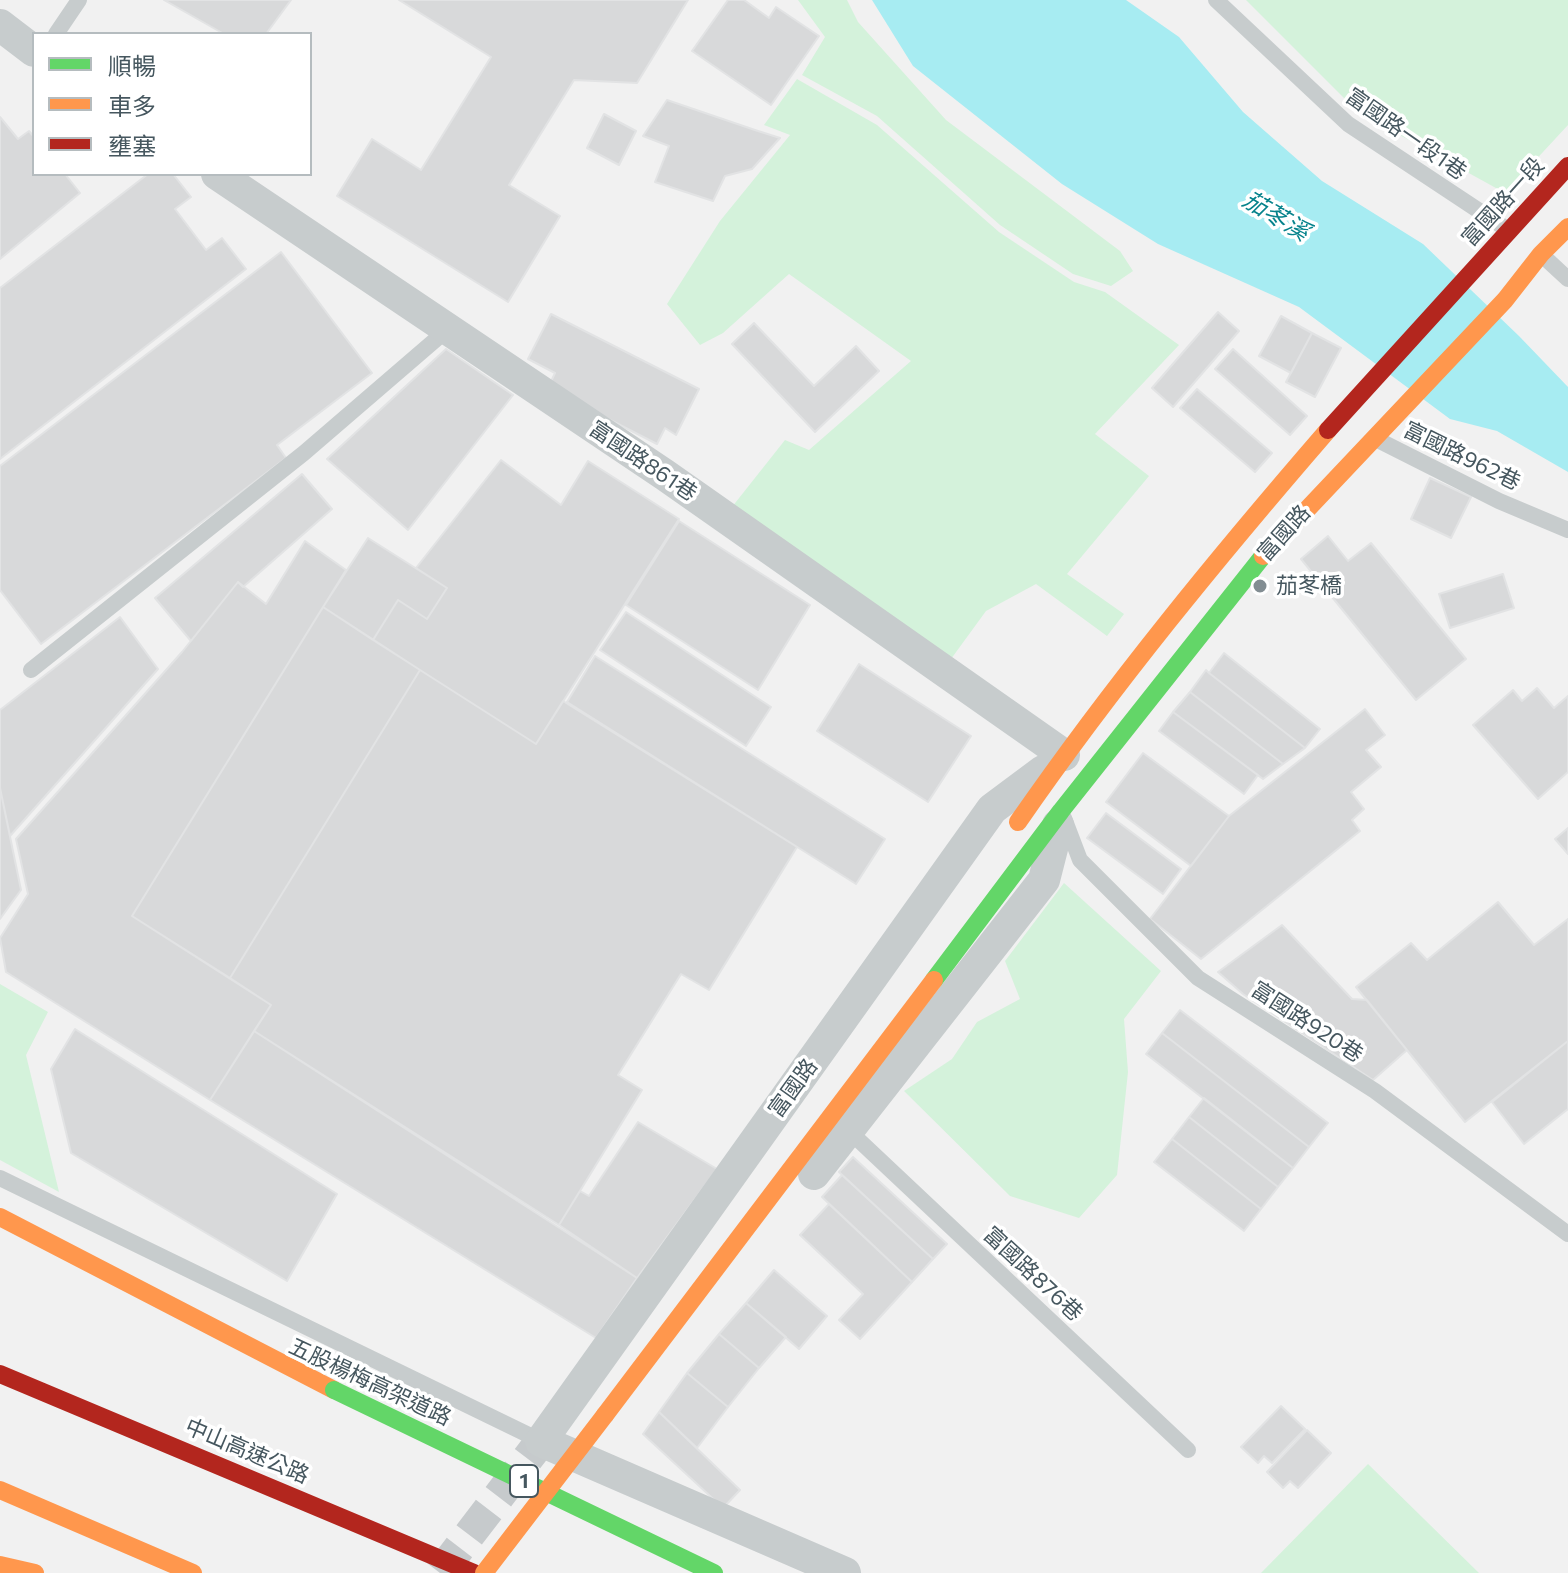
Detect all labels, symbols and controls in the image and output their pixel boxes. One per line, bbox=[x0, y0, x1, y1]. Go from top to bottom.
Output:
legend bbox=[32, 32, 312, 176]
text: 順暢 bbox=[108, 51, 156, 80]
street label: 富國路一段1巷 bbox=[1341, 83, 1471, 185]
text: 車多 bbox=[108, 91, 156, 120]
text: 壅塞 bbox=[108, 131, 156, 160]
street label: 富國路一段 bbox=[1456, 152, 1550, 252]
water label: 茄苳溪 bbox=[1238, 185, 1314, 247]
street label: 富國路861巷 bbox=[584, 415, 702, 507]
street label: 富國路962巷 bbox=[1399, 416, 1525, 496]
street label: 富國路 bbox=[1252, 500, 1316, 566]
place label: 茄苳橋 bbox=[1276, 573, 1342, 599]
marker: 茄苳橋 bbox=[1251, 577, 1269, 595]
street label: 富國路920巷 bbox=[1246, 976, 1368, 1068]
street label: 富國路 bbox=[763, 1054, 823, 1122]
street label: 富國路876巷 bbox=[978, 1221, 1088, 1327]
street label: 五股楊梅高架道路 bbox=[285, 1333, 455, 1431]
street label: 中山高速公路 bbox=[181, 1413, 313, 1489]
road number: 1 bbox=[510, 1465, 538, 1497]

